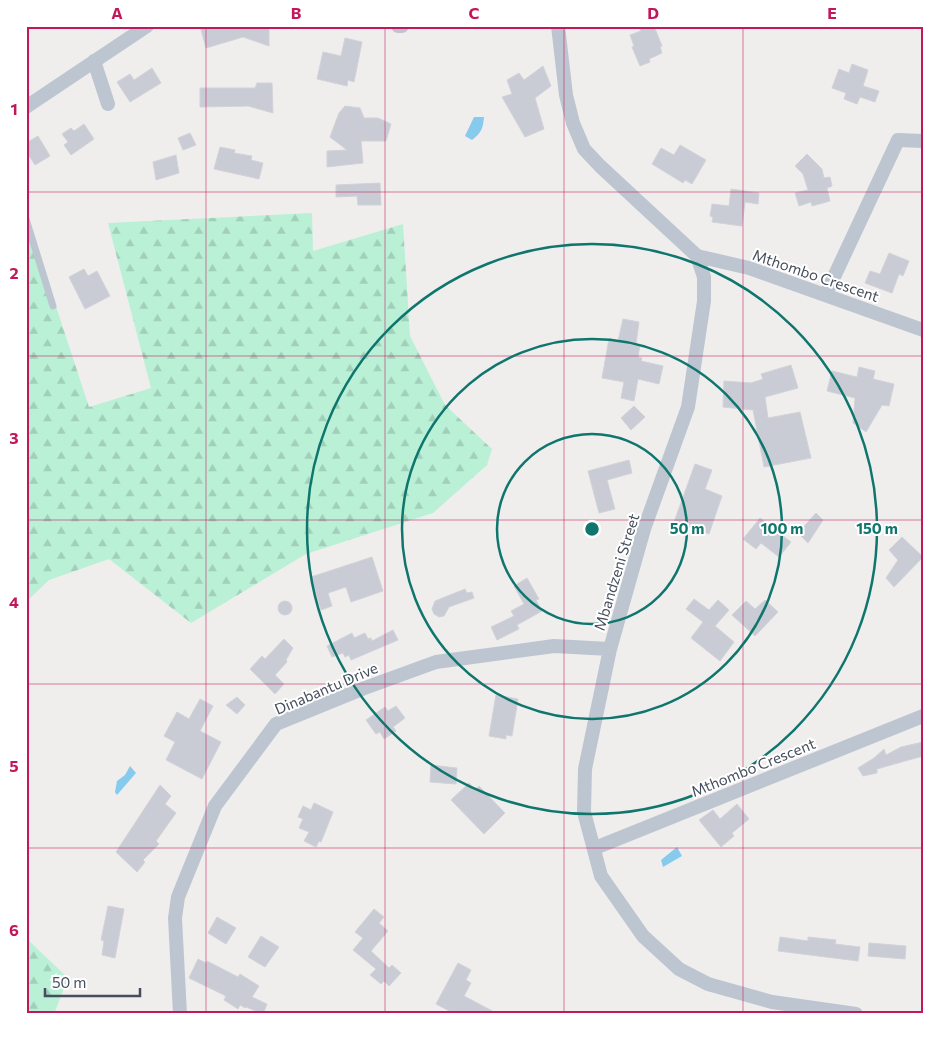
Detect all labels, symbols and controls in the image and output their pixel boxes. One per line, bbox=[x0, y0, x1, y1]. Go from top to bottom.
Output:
text: A bbox=[111, 3, 123, 22]
text: B bbox=[291, 3, 302, 22]
text: C bbox=[469, 3, 480, 22]
text: D bbox=[647, 3, 659, 22]
text: E bbox=[827, 3, 837, 22]
text: 1 bbox=[10, 99, 18, 118]
street label: Mthombo Crescent bbox=[751, 245, 881, 305]
text: 2 bbox=[9, 263, 19, 282]
text: 3 bbox=[9, 428, 19, 447]
street label: Mbandzeni Street bbox=[590, 511, 642, 633]
text: 50 m bbox=[670, 519, 704, 537]
text: 100 m bbox=[761, 519, 803, 537]
text: 150 m bbox=[856, 519, 898, 537]
centre of rings bbox=[583, 520, 601, 538]
text: 4 bbox=[9, 592, 19, 611]
street label: Dinabantu Drive bbox=[272, 658, 380, 718]
street label: Mthombo Crescent bbox=[688, 734, 818, 800]
text: 5 bbox=[9, 756, 19, 775]
text: 6 bbox=[9, 920, 19, 939]
scale bar bbox=[45, 965, 140, 997]
text: 50 m bbox=[52, 973, 86, 991]

